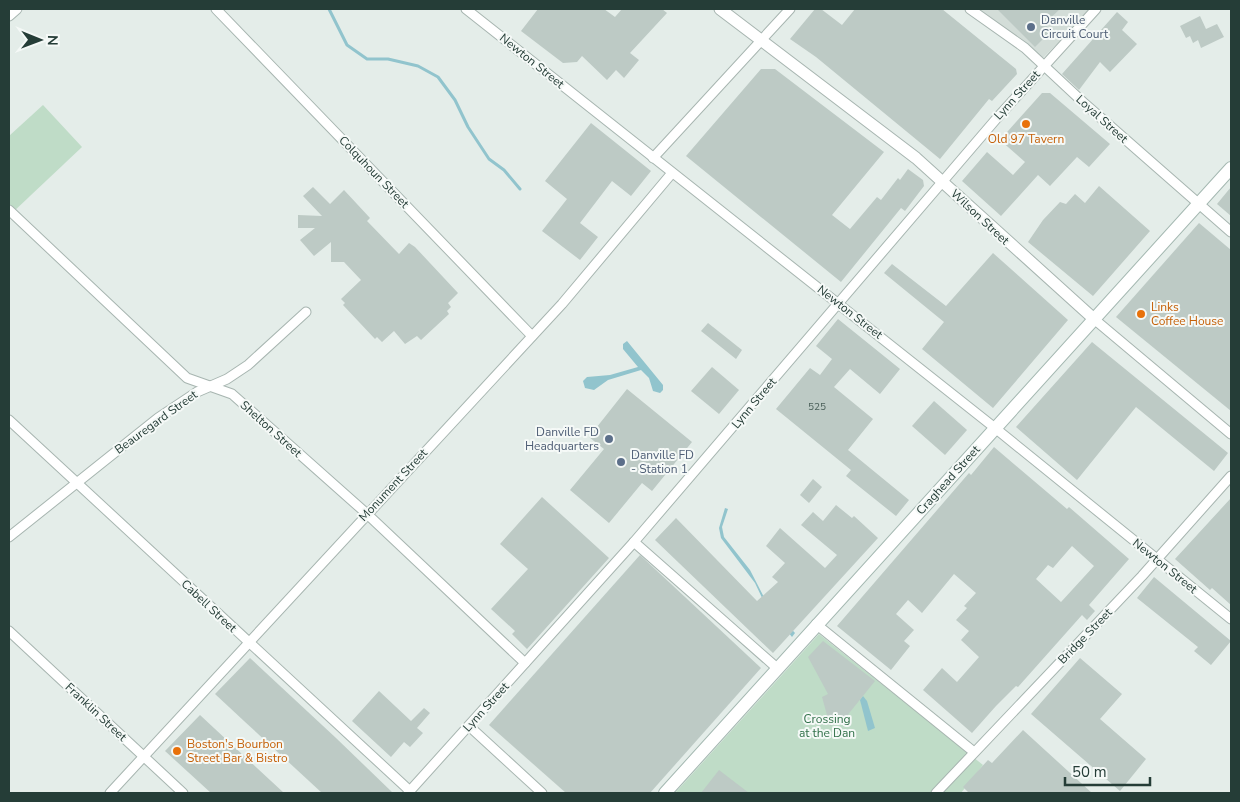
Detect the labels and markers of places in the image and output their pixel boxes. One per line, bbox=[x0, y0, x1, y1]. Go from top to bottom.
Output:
place label: Danville Circuit Court bbox=[1041, 12, 1109, 42]
marker: Danville Circuit Court bbox=[1025, 21, 1037, 33]
marker: Old 97 Tavern bbox=[1020, 118, 1032, 130]
place label: Old 97 Tavern bbox=[988, 131, 1064, 147]
place label: Links Coffee House bbox=[1151, 299, 1223, 329]
marker: Links Coffee House bbox=[1135, 308, 1147, 320]
place label: Danville FD Headquarters bbox=[525, 424, 599, 454]
marker: Danville FD Headquarters bbox=[603, 433, 615, 445]
place label: Danville FD - Station 1 bbox=[631, 447, 694, 477]
marker: Danville FD - Station 1 bbox=[615, 456, 627, 468]
place label: Boston's Bourbon Street Bar & Bistro bbox=[187, 736, 288, 766]
marker: Boston's Bourbon Street Bar & Bistro bbox=[171, 745, 183, 757]

